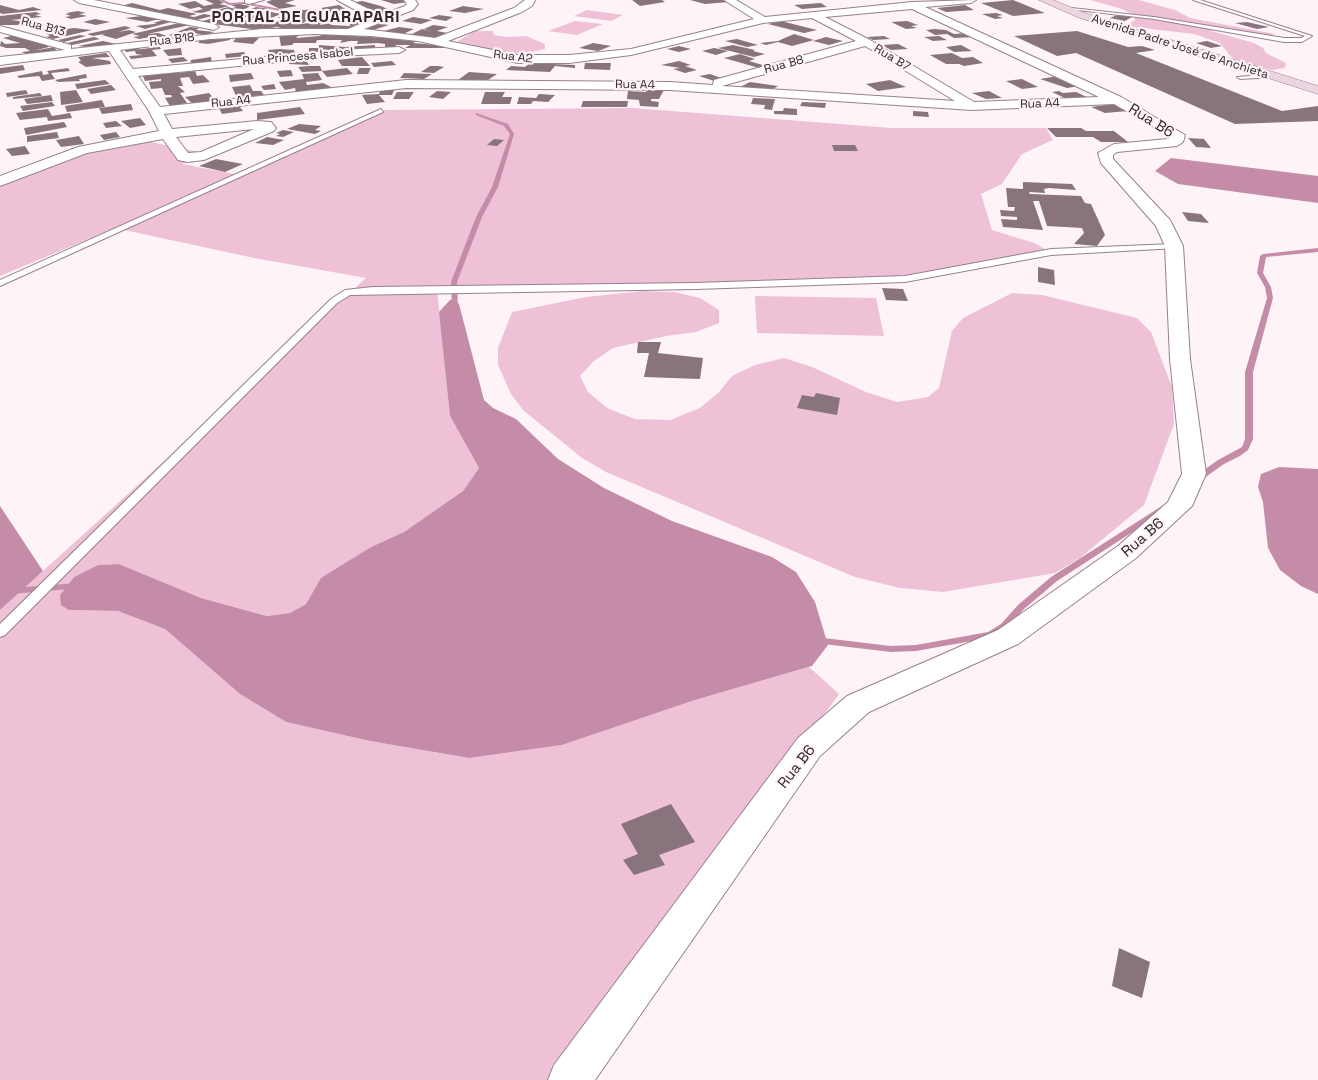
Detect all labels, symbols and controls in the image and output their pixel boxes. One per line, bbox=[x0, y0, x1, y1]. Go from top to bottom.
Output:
district label: PORTAL DE GUARAPARI bbox=[209, 8, 403, 28]
street label: Avenida Padre José de Anchieta bbox=[1090, 12, 1270, 82]
street label: Rua B13 bbox=[19, 14, 67, 40]
street label: Rua B18 bbox=[149, 30, 195, 50]
street label: Rua B7 bbox=[871, 42, 913, 74]
street label: Rua Princesa Isabel bbox=[242, 45, 354, 69]
street label: Rua A2 bbox=[492, 47, 534, 67]
street label: Rua B8 bbox=[763, 53, 805, 77]
street label: Rua A4 bbox=[615, 77, 655, 93]
street label: Rua A4 bbox=[210, 93, 252, 111]
street label: Rua A4 bbox=[1020, 96, 1060, 112]
street label: Rua B6 bbox=[1125, 100, 1177, 142]
street label: Rua B6 bbox=[1118, 515, 1168, 561]
street label: Rua B6 bbox=[774, 742, 820, 792]

